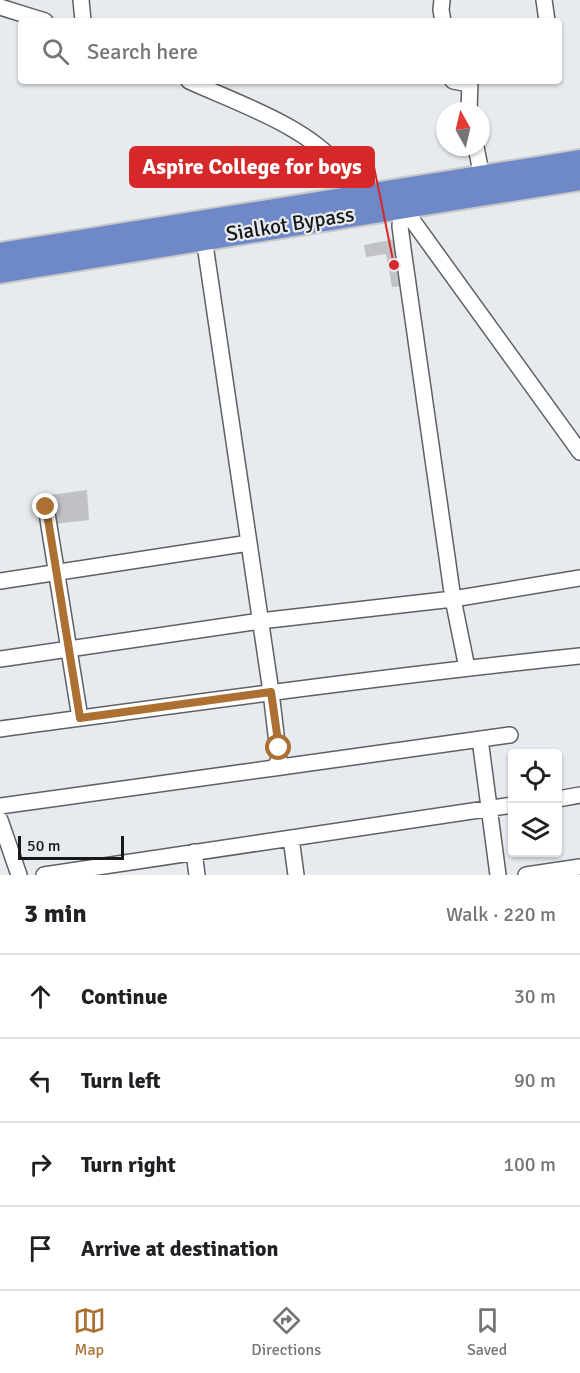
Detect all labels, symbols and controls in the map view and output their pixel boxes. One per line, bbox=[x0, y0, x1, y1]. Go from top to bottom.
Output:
search box bbox=[18, 18, 562, 84]
icon: search bbox=[39, 35, 72, 68]
text: Search here bbox=[87, 38, 198, 65]
north arrow bbox=[436, 102, 490, 156]
callout: Aspire College for boys bbox=[130, 147, 374, 187]
text: Aspire College for boys bbox=[142, 153, 362, 180]
street label: Sialkot Bypass bbox=[224, 201, 356, 247]
route end bbox=[32, 493, 58, 519]
route start bbox=[265, 734, 291, 760]
map controls bbox=[508, 749, 562, 857]
button: locate bbox=[508, 749, 562, 803]
button: layers bbox=[508, 803, 562, 857]
scale bar bbox=[18, 833, 124, 860]
text: 50 m bbox=[27, 836, 61, 856]
text: 3 min bbox=[24, 898, 87, 930]
text: Walk · 220 m bbox=[446, 902, 556, 927]
icon: ahead bbox=[24, 980, 57, 1013]
text: Continue bbox=[81, 983, 168, 1010]
text: 30 m bbox=[514, 984, 556, 1009]
icon: left bbox=[24, 1064, 57, 1097]
text: Turn left bbox=[81, 1067, 161, 1094]
text: 90 m bbox=[514, 1068, 556, 1093]
icon: right bbox=[24, 1148, 57, 1181]
text: Turn right bbox=[81, 1151, 176, 1178]
text: 100 m bbox=[503, 1152, 556, 1177]
icon: arrive bbox=[24, 1232, 57, 1265]
text: Arrive at destination bbox=[81, 1235, 278, 1262]
tab: Map bbox=[73, 1304, 106, 1360]
tab: Directions bbox=[251, 1304, 321, 1360]
tab: Saved bbox=[467, 1304, 507, 1360]

